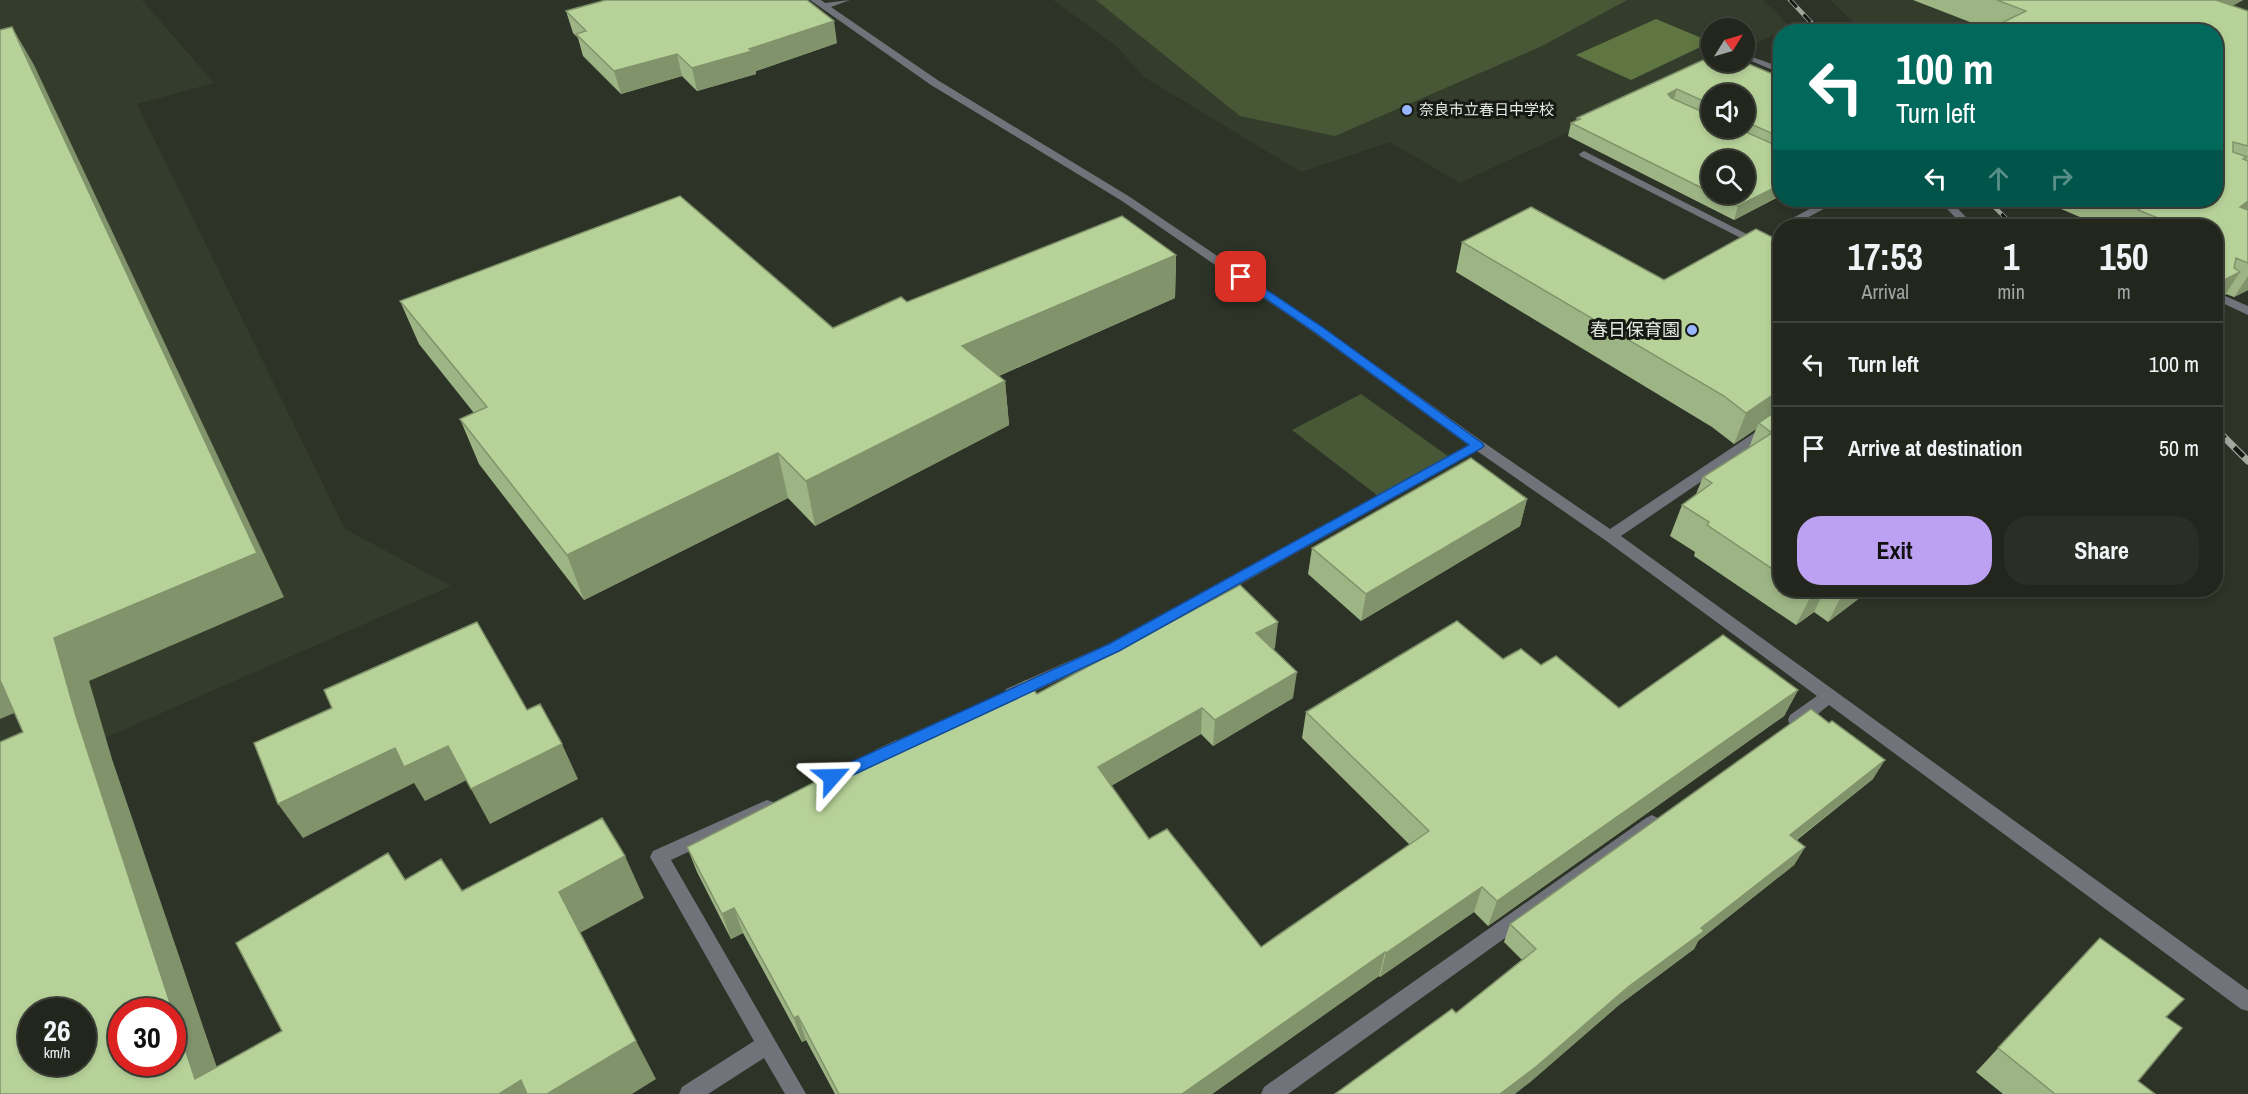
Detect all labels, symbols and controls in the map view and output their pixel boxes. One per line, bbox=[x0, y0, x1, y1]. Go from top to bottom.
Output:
north arrow bbox=[1701, 18, 1755, 72]
map controls bbox=[1701, 18, 1755, 204]
text: 100 m bbox=[1896, 41, 1994, 97]
icon: left bbox=[1797, 48, 1875, 126]
button: sound bbox=[1701, 84, 1755, 138]
text: Turn left bbox=[1896, 95, 1975, 131]
place label: 奈良市立春日中学校 bbox=[1419, 99, 1554, 120]
marker: 奈良市立春日中学校 bbox=[1400, 103, 1414, 117]
button: search bbox=[1701, 150, 1755, 204]
icon: left bbox=[1919, 162, 1952, 195]
icon: ahead bbox=[1982, 162, 2015, 195]
icon: right bbox=[2045, 162, 2078, 195]
text: 17:53 bbox=[1847, 233, 1923, 281]
text: 1 bbox=[2003, 233, 2019, 281]
text: 150 bbox=[2099, 233, 2149, 281]
pin bbox=[1215, 251, 1266, 302]
icon: arrive bbox=[1224, 260, 1257, 293]
text: Arrival bbox=[1862, 278, 1909, 305]
text: min bbox=[1997, 278, 2025, 305]
text: m bbox=[2117, 278, 2131, 305]
place label: 春日保育園 bbox=[1590, 317, 1680, 342]
marker: 春日保育園 bbox=[1685, 323, 1699, 337]
icon: left bbox=[1797, 348, 1830, 381]
text: Turn left bbox=[1848, 349, 1919, 379]
text: 100 m bbox=[2149, 349, 2199, 379]
icon: arrive bbox=[1797, 432, 1830, 465]
text: Arrive at destination bbox=[1848, 433, 2022, 463]
text: 50 m bbox=[2159, 433, 2199, 463]
button: Exit bbox=[1797, 516, 1992, 585]
button: Share bbox=[2004, 516, 2199, 585]
position arrow bbox=[800, 745, 864, 809]
speed limit sign: 30 bbox=[108, 998, 186, 1076]
text: 26 bbox=[43, 1010, 71, 1050]
text: km/h bbox=[44, 1042, 70, 1063]

